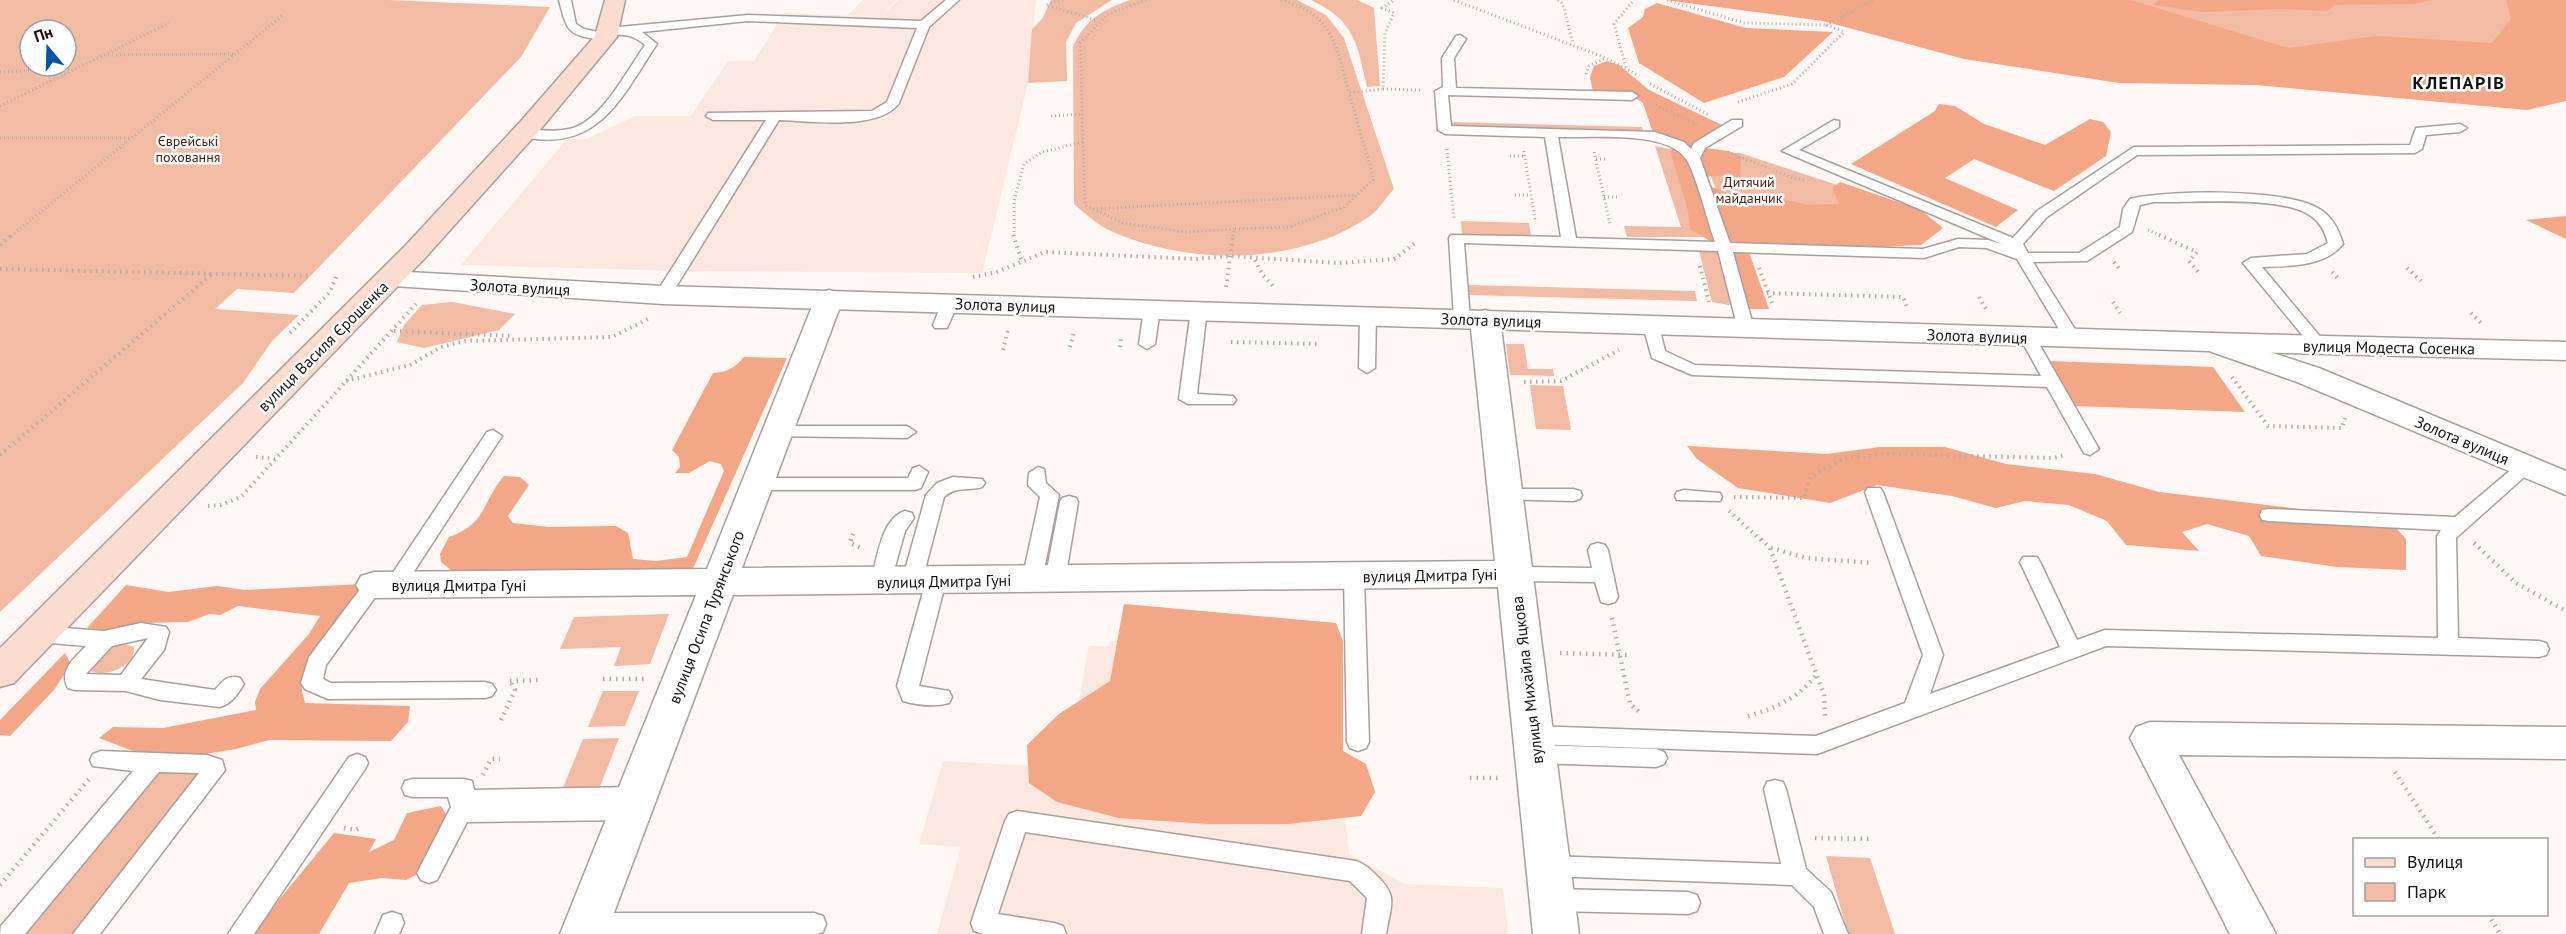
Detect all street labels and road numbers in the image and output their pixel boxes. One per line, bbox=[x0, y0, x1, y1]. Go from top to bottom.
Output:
street label: Золота вулиця bbox=[469, 274, 571, 300]
street label: вулиця Василя Єрошенка bbox=[254, 277, 392, 415]
street label: Золота вулиця bbox=[954, 293, 1056, 317]
street label: Золота вулиця bbox=[1440, 308, 1542, 332]
street label: Золота вулиця bbox=[1926, 324, 2028, 348]
street label: вулиця Модеста Сосенка bbox=[2303, 335, 2475, 359]
street label: Золота вулиця bbox=[2412, 411, 2512, 469]
street label: вулиця Осипа Турянського bbox=[664, 528, 748, 706]
street label: вулиця Дмитра Гуні bbox=[1362, 564, 1498, 586]
street label: вулиця Дмитра Гуні bbox=[876, 570, 1012, 592]
street label: вулиця Дмитра Гуні bbox=[392, 575, 526, 595]
street label: вулиця Михайла Яцкова bbox=[1507, 595, 1547, 765]

